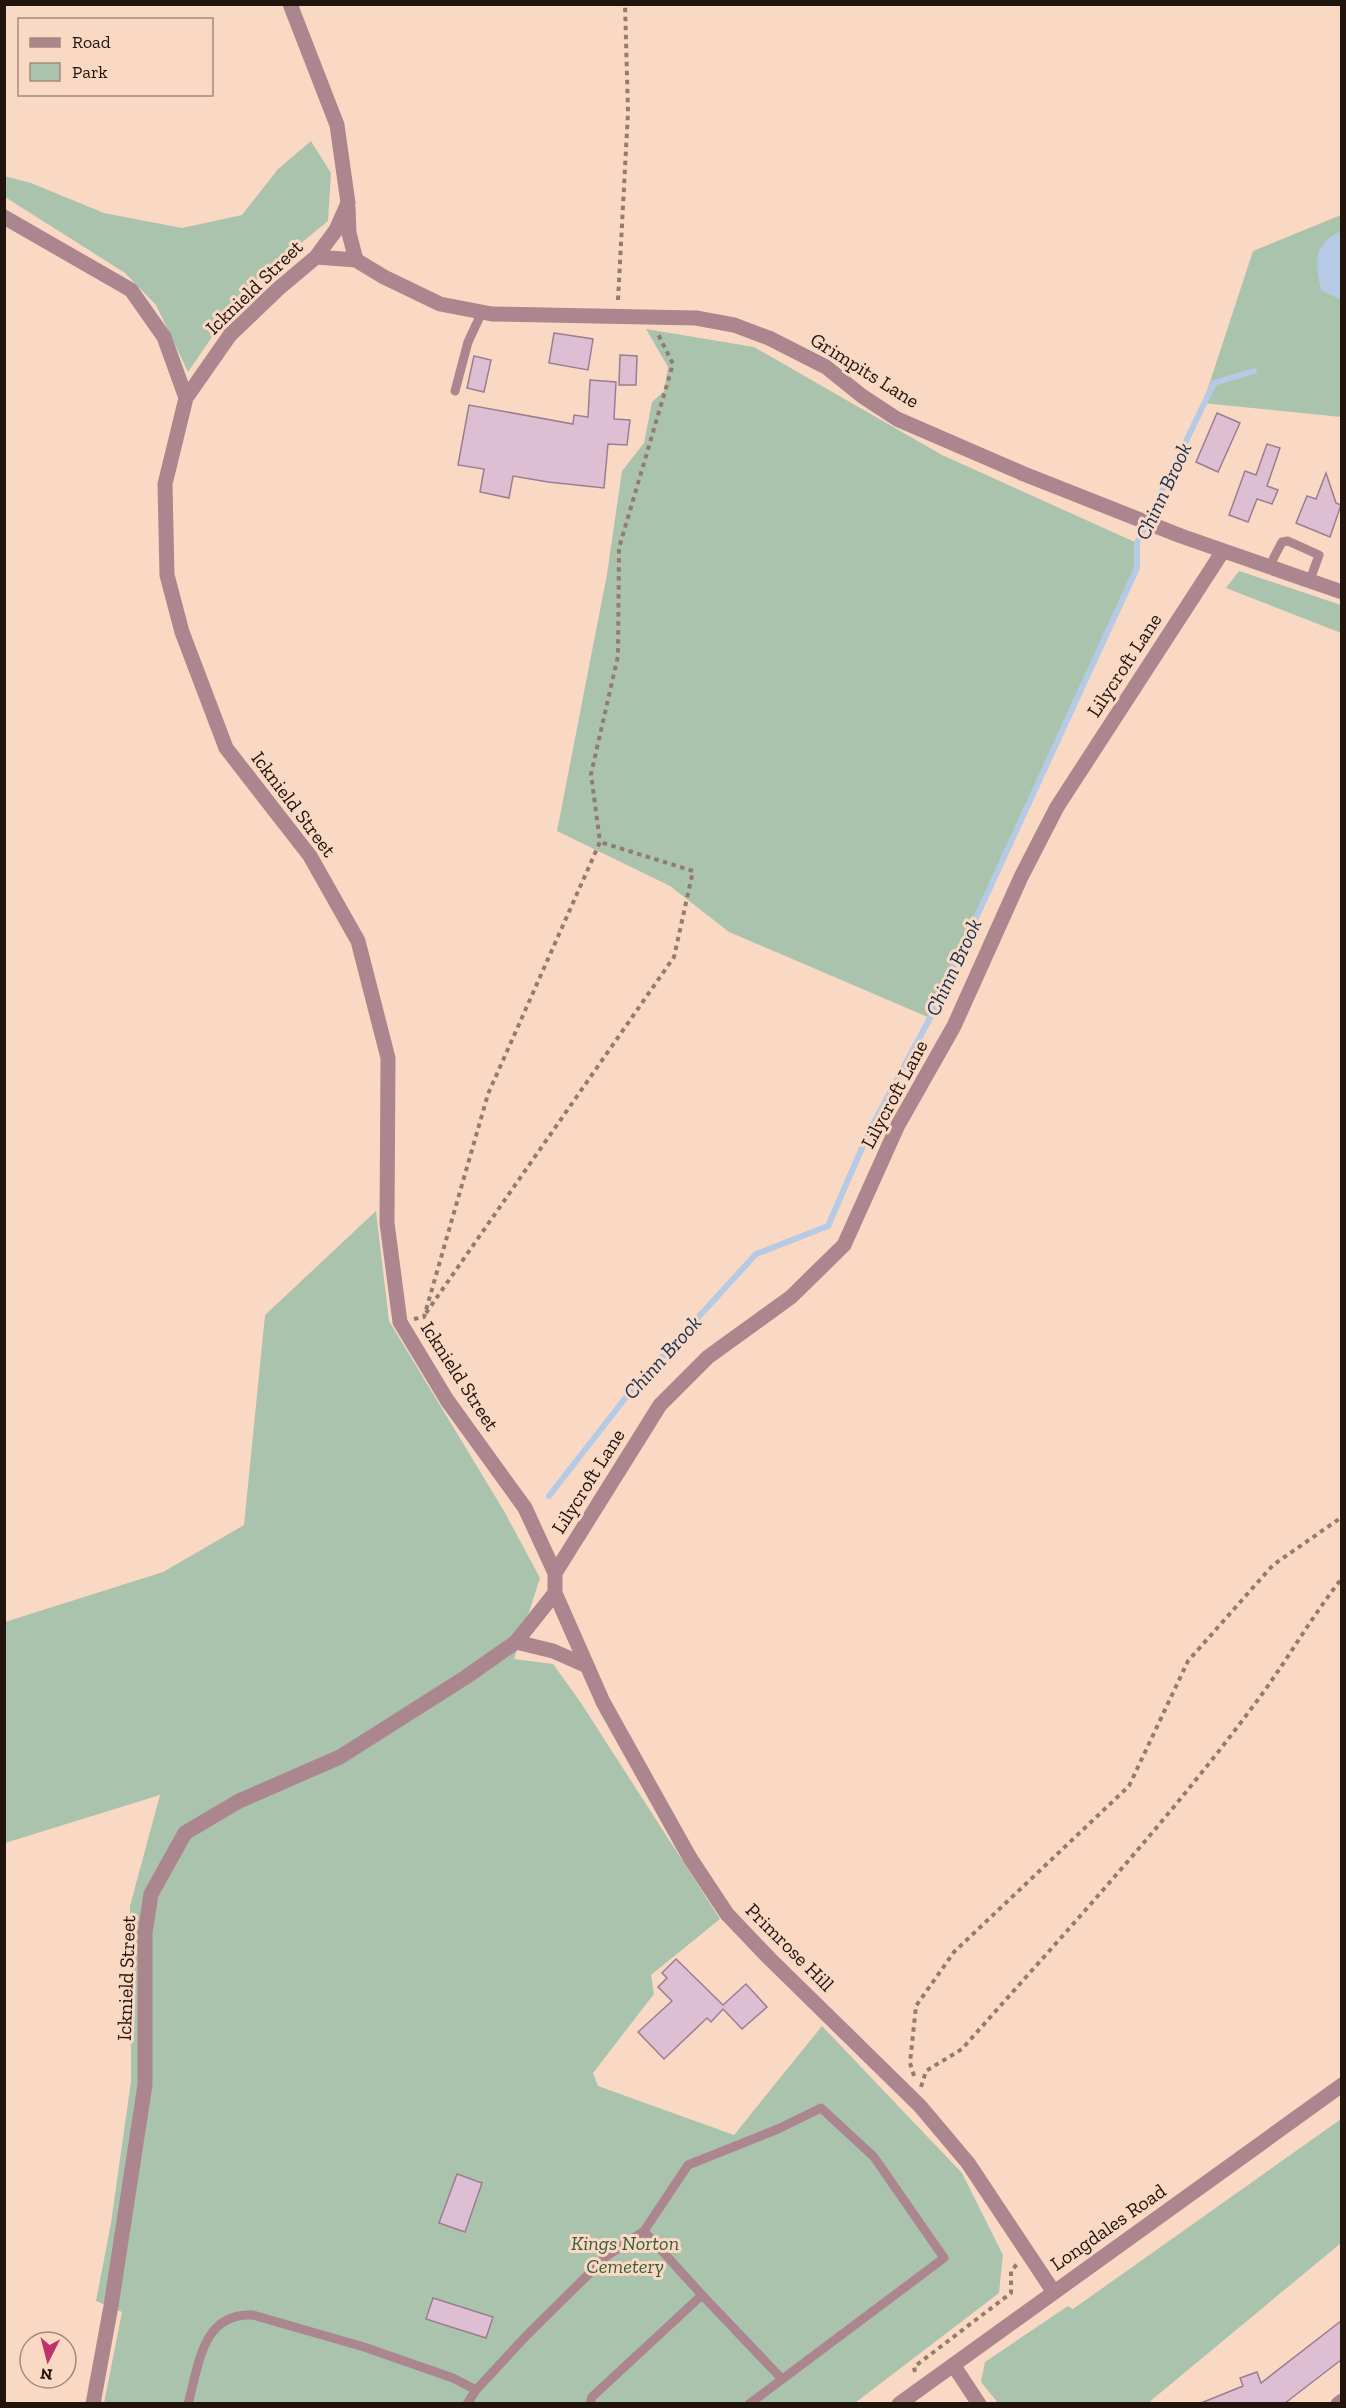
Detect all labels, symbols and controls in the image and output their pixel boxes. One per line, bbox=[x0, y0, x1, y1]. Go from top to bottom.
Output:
legend bbox=[18, 18, 213, 96]
text: Road bbox=[72, 31, 111, 53]
text: Park bbox=[72, 61, 108, 83]
street label: Icknield Street bbox=[200, 234, 308, 339]
street label: Grimpits Lane bbox=[806, 327, 924, 413]
water label: Chinn Brook bbox=[1130, 438, 1196, 544]
street label: Lilycroft Lane bbox=[1081, 608, 1167, 722]
street label: Icknield Street bbox=[247, 747, 342, 862]
water label: Chinn Brook bbox=[920, 914, 986, 1020]
street label: Lilycroft Lane bbox=[855, 1036, 933, 1152]
water label: Chinn Brook bbox=[618, 1310, 706, 1404]
street label: Icknield Street bbox=[416, 1317, 505, 1436]
street label: Lilycroft Lane bbox=[546, 1424, 630, 1538]
street label: Primrose Hill bbox=[741, 1898, 839, 1996]
street label: Icknield Street bbox=[112, 1914, 140, 2041]
street label: Longdales Road bbox=[1046, 2178, 1170, 2276]
park label: Kings Norton Cemetery bbox=[571, 2231, 679, 2278]
north arrow bbox=[18, 2330, 78, 2390]
text: N bbox=[39, 2364, 54, 2385]

